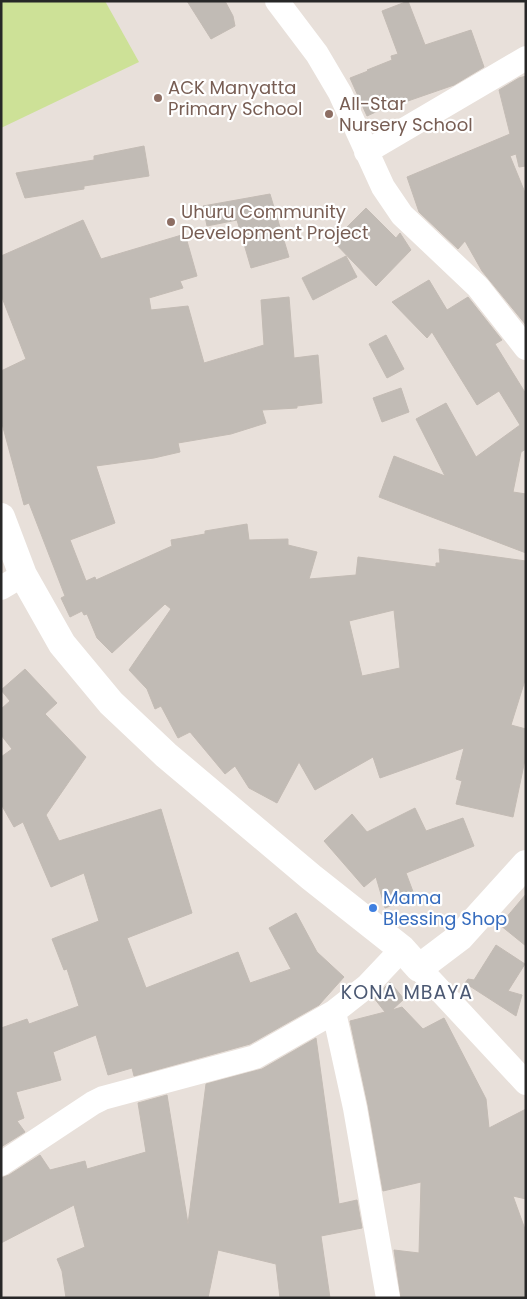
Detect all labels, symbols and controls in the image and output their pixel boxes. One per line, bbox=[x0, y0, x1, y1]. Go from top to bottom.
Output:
place label: ACK Manyatta Primary School bbox=[168, 75, 302, 121]
place label: All-Star Nursery School bbox=[339, 91, 473, 137]
marker: ACK Manyatta Primary School bbox=[152, 92, 164, 104]
marker: All-Star Nursery School bbox=[323, 108, 335, 120]
place label: Uhuru Community Development Project bbox=[181, 199, 369, 245]
marker: Uhuru Community Development Project bbox=[165, 216, 177, 228]
place label: Mama Blessing Shop bbox=[383, 885, 507, 931]
marker: Mama Blessing Shop bbox=[367, 902, 379, 914]
district label: KONA MBAYA bbox=[341, 979, 473, 1006]

